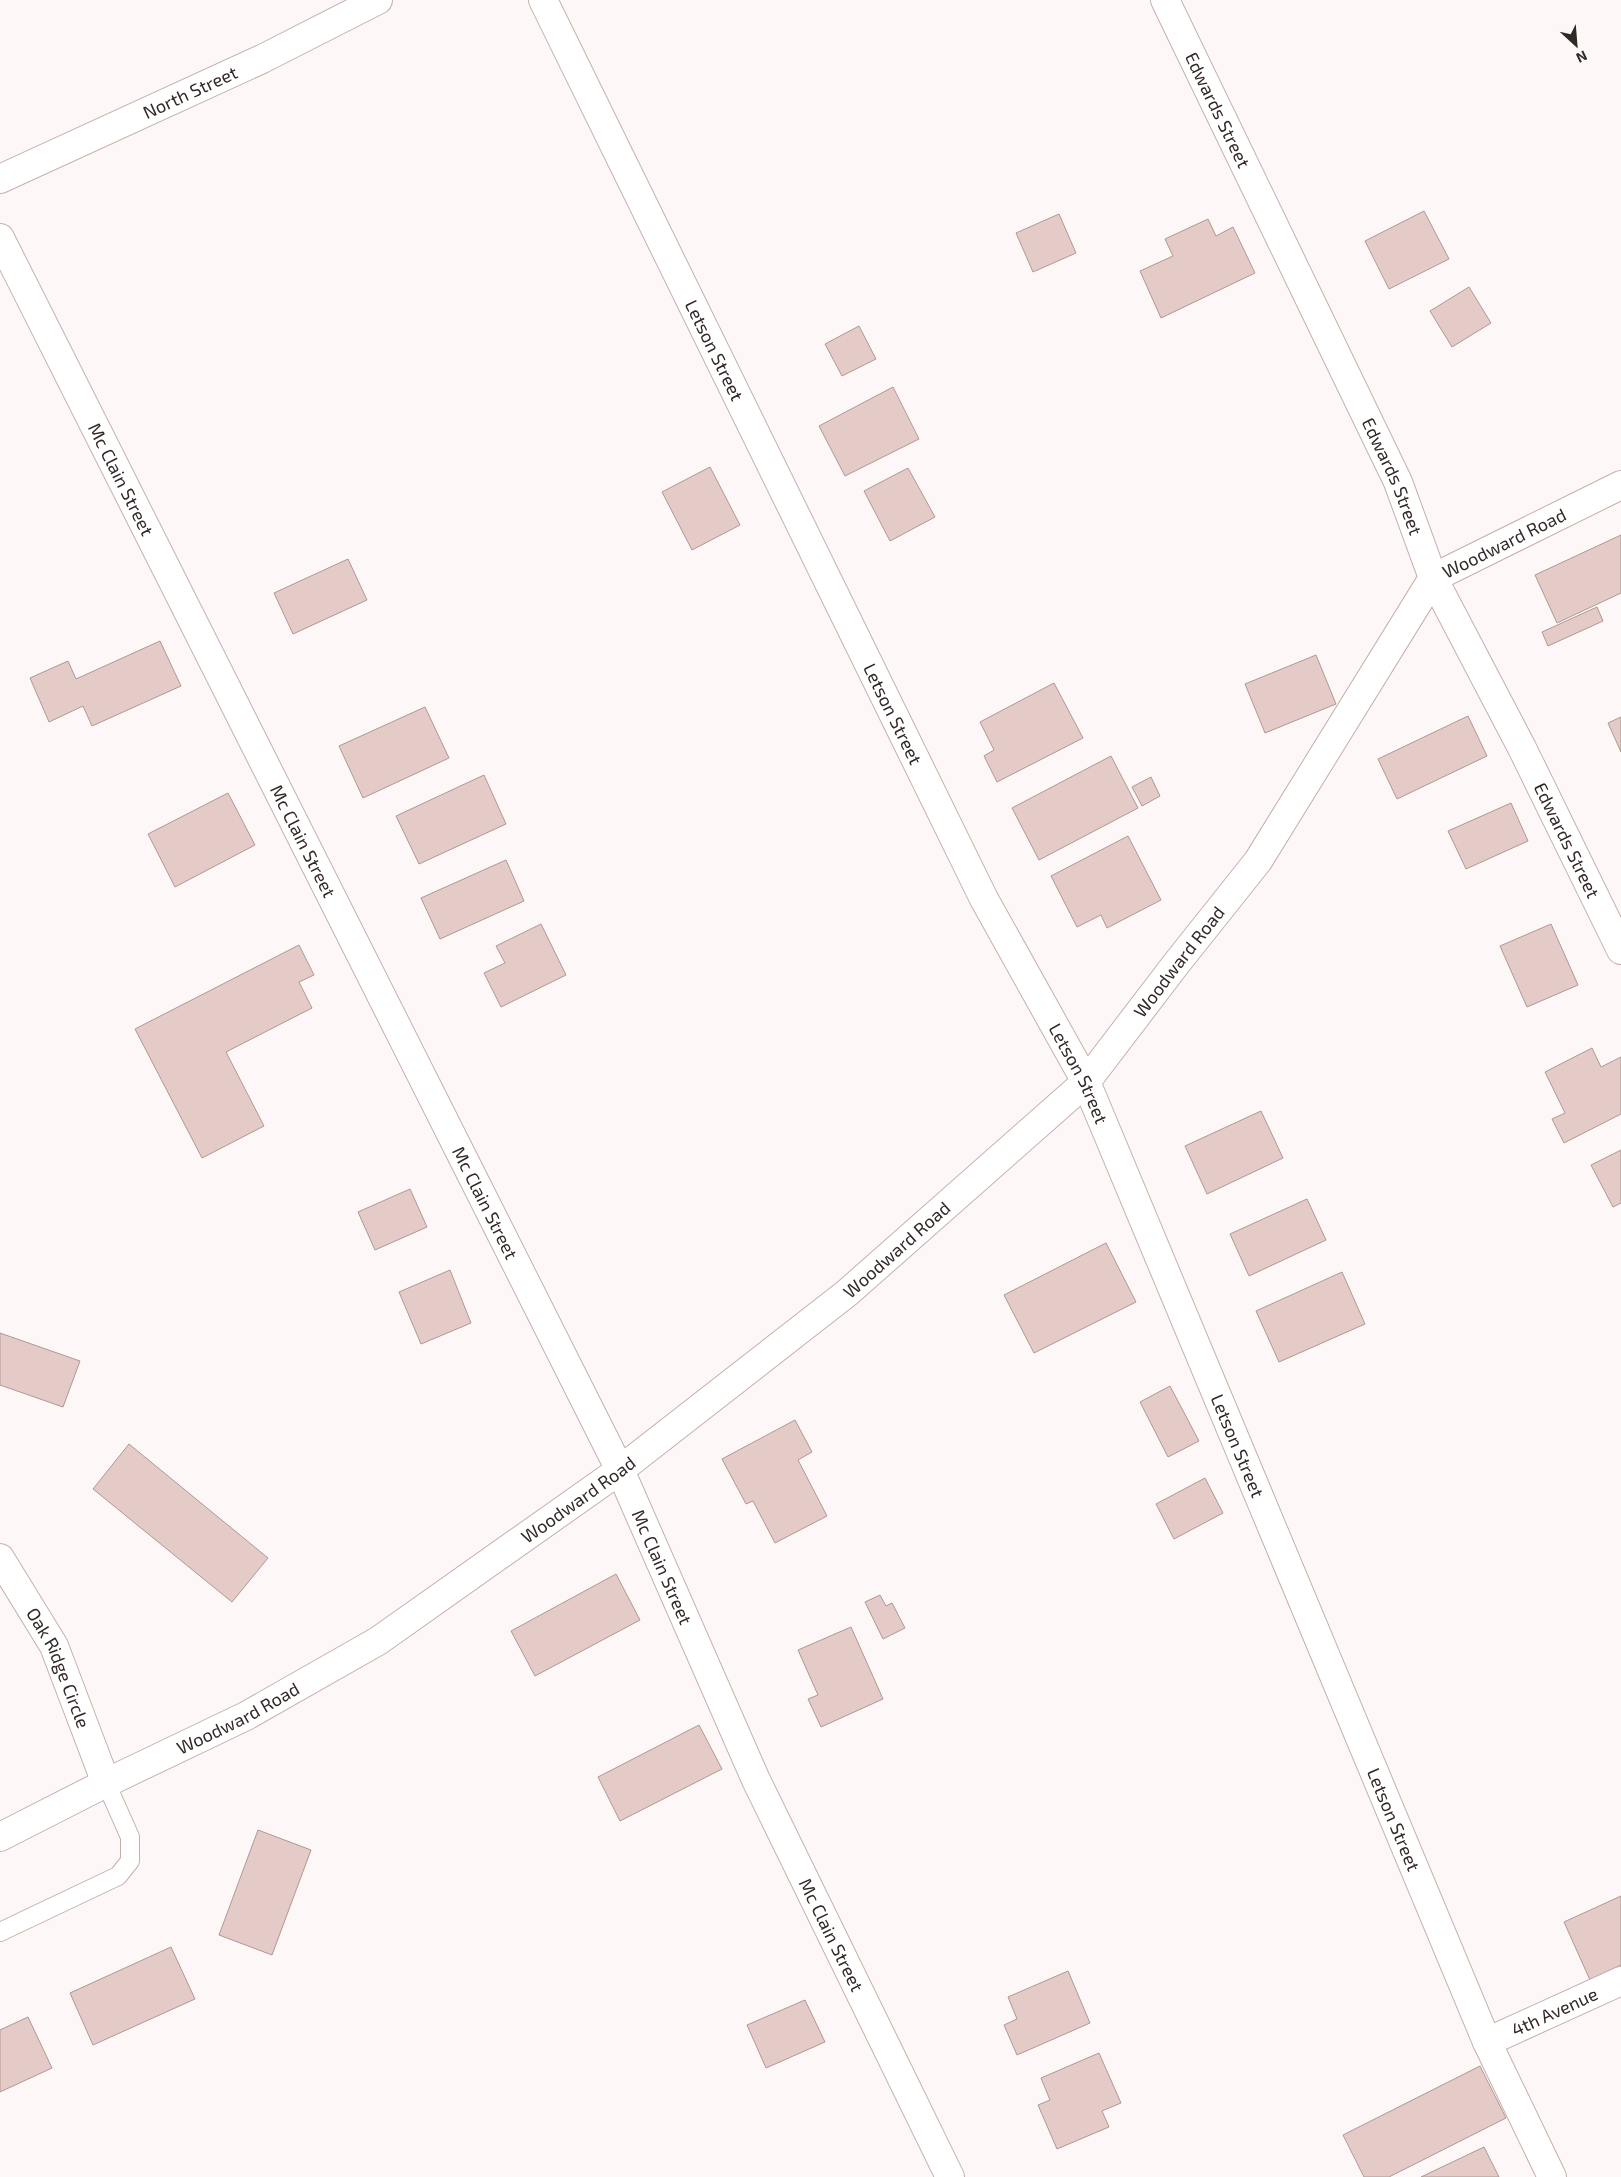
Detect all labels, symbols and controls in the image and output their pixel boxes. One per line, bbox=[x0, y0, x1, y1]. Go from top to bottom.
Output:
north arrow bbox=[1551, 20, 1601, 70]
text: N bbox=[1574, 47, 1590, 67]
street label: Edwards Street bbox=[1181, 48, 1255, 171]
street label: North Street bbox=[139, 61, 241, 123]
street label: Letson Street bbox=[681, 296, 749, 404]
street label: Edwards Street bbox=[1358, 414, 1427, 538]
street label: Mc Clain Street bbox=[84, 419, 159, 539]
street label: Woodward Road bbox=[1439, 503, 1569, 583]
street label: Letson Street bbox=[859, 660, 927, 768]
street label: Edwards Street bbox=[1530, 779, 1605, 901]
street label: Mc Clain Street bbox=[266, 781, 341, 901]
street label: Woodward Road bbox=[1128, 901, 1229, 1022]
street label: Letson Street bbox=[1044, 1019, 1113, 1127]
street label: Mc Clain Street bbox=[448, 1143, 523, 1263]
street label: Woodward Road bbox=[838, 1196, 954, 1302]
street label: Letson Street bbox=[1207, 1391, 1269, 1501]
street label: Woodward Road bbox=[517, 1451, 640, 1548]
street label: Mc Clain Street bbox=[628, 1506, 697, 1628]
street label: Oak Ridge Circle bbox=[22, 1603, 95, 1731]
street label: Woodward Road bbox=[173, 1677, 303, 1759]
street label: Letson Street bbox=[1363, 1765, 1425, 1874]
street label: Mc Clain Street bbox=[795, 1875, 869, 1995]
street label: 4th Avenue bbox=[1508, 1982, 1601, 2040]

